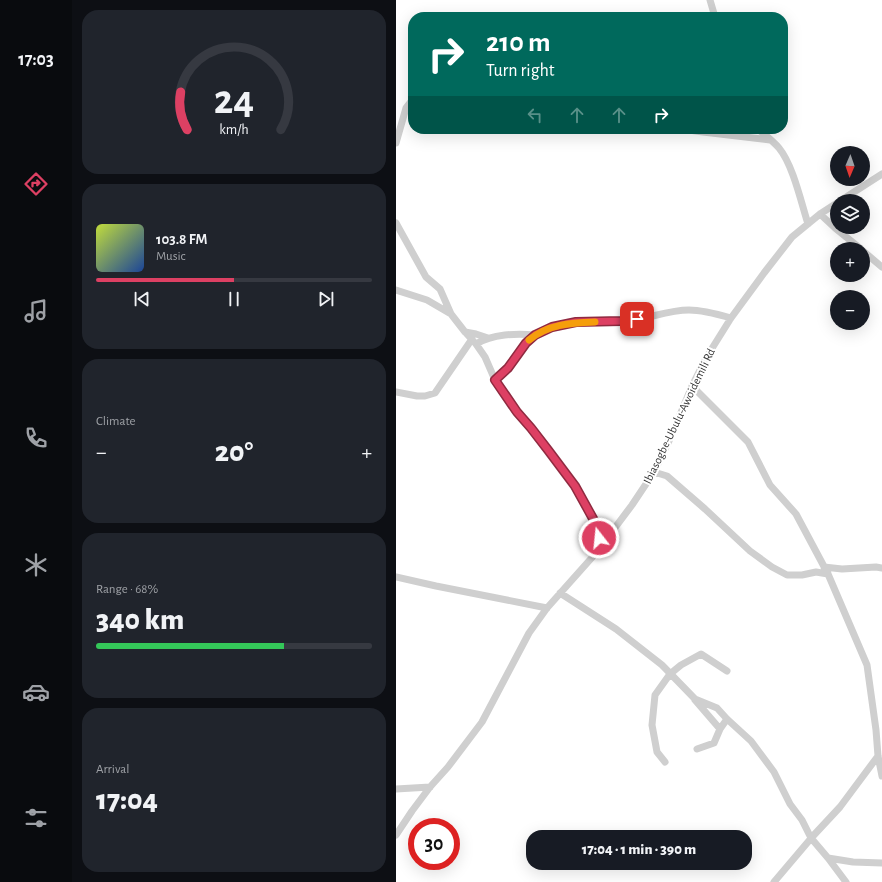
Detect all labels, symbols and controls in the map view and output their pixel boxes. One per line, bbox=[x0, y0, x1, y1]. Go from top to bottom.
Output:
icon: right bbox=[420, 28, 472, 80]
text: 210 m bbox=[486, 29, 551, 57]
text: 17:03 bbox=[18, 51, 54, 69]
text: Turn right bbox=[486, 62, 555, 80]
text: 24 bbox=[214, 80, 254, 121]
icon: left bbox=[524, 104, 546, 126]
icon: ahead bbox=[566, 104, 588, 126]
icon: ahead bbox=[608, 104, 630, 126]
icon: right bbox=[650, 104, 672, 126]
text: km/h bbox=[219, 123, 249, 137]
north arrow bbox=[830, 146, 870, 186]
map controls bbox=[830, 146, 870, 330]
icon: directions bbox=[22, 170, 50, 198]
button: layers bbox=[830, 194, 870, 234]
text: 103.8 FM bbox=[156, 232, 207, 247]
button: + bbox=[830, 242, 870, 282]
text: Music bbox=[156, 250, 186, 263]
icon: previous bbox=[131, 288, 153, 310]
icon: pause bbox=[223, 288, 245, 310]
icon: next bbox=[315, 288, 337, 310]
button: − bbox=[830, 290, 870, 330]
icon: music bbox=[22, 297, 50, 325]
pin bbox=[620, 302, 654, 336]
icon: arrive bbox=[626, 308, 648, 330]
street label: Ibiasogbe-Ubulu-Awoidemili Rd bbox=[641, 346, 717, 486]
text: Climate bbox=[96, 415, 135, 428]
icon: phone bbox=[22, 424, 50, 452]
text: 20° bbox=[215, 437, 253, 467]
text: − bbox=[96, 441, 107, 463]
text: + bbox=[361, 441, 372, 463]
position arrow bbox=[578, 517, 620, 559]
icon: climate bbox=[22, 551, 50, 579]
text: Range · 68% bbox=[96, 583, 158, 596]
text: 340 km bbox=[96, 605, 184, 635]
icon: car bbox=[22, 678, 50, 706]
text: Arrival bbox=[96, 763, 129, 776]
text: 17:04 bbox=[96, 785, 158, 815]
icon: filters bbox=[22, 804, 50, 832]
speed limit sign: 30 bbox=[408, 818, 460, 870]
text: 17:04 · 1 min · 390 m bbox=[582, 842, 696, 857]

